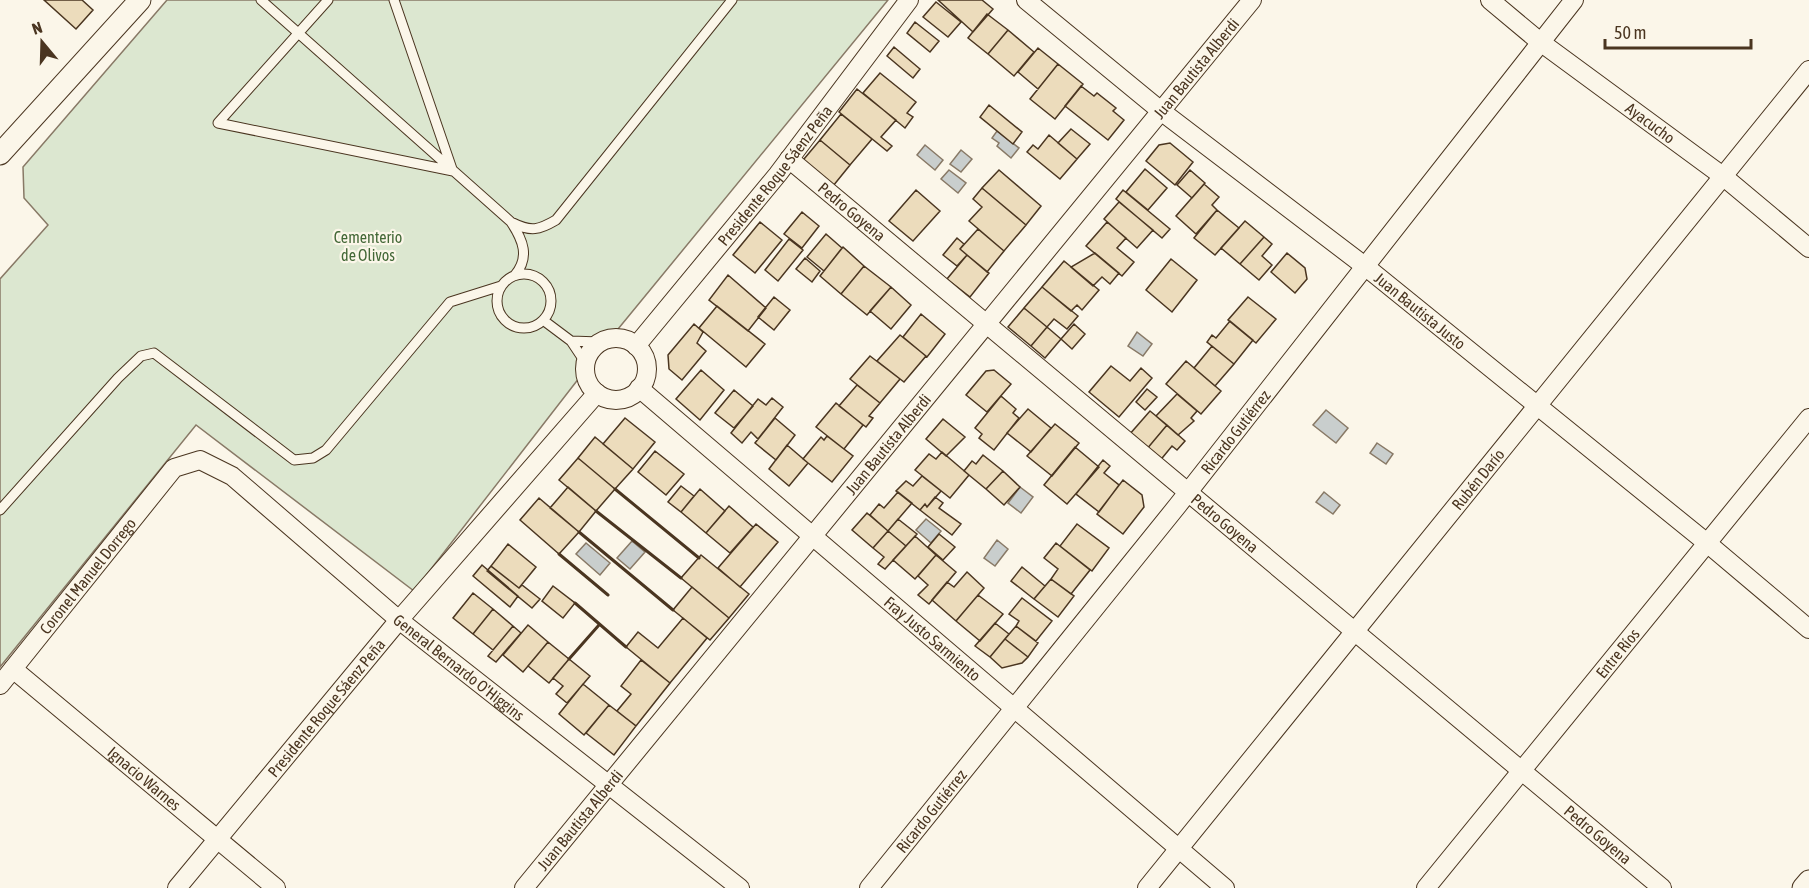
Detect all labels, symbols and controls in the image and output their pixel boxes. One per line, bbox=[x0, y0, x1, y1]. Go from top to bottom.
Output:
north arrow bbox=[12, 12, 72, 72]
scale bar bbox=[1605, 12, 1750, 50]
street label: Juan Bautista Alberdi bbox=[1150, 15, 1242, 122]
text: N bbox=[30, 18, 45, 38]
text: 50 m bbox=[1614, 22, 1646, 43]
street label: Ayacucho bbox=[1622, 99, 1678, 147]
street label: Presidente Roque Sáenz Peña bbox=[714, 102, 836, 249]
street label: Pedro Goyena bbox=[815, 178, 889, 245]
park label: Cementerio de Olivos bbox=[334, 228, 402, 264]
street label: Juan Bautista Justo bbox=[1371, 269, 1469, 353]
street label: Ricardo Gutiérrez bbox=[1197, 386, 1274, 477]
street label: Juan Bautista Alberdi bbox=[842, 390, 934, 498]
street label: Rubén Darío bbox=[1448, 445, 1508, 513]
street label: Pedro Goyena bbox=[1188, 490, 1262, 556]
street label: Coronel Manuel Dorrego bbox=[36, 514, 139, 637]
street label: Fray Justo Sarmiento bbox=[881, 593, 984, 685]
street label: General Bernardo O'Higgins bbox=[390, 610, 528, 724]
street label: Entre Ríos bbox=[1592, 625, 1643, 681]
street label: Presidente Roque Sáenz Peña bbox=[264, 635, 389, 780]
street label: Ignacio Warnes bbox=[104, 743, 185, 814]
street label: Juan Bautista Alberdi bbox=[533, 766, 626, 874]
street label: Ricardo Gutiérrez bbox=[892, 766, 970, 856]
street label: Pedro Goyena bbox=[1561, 801, 1635, 868]

